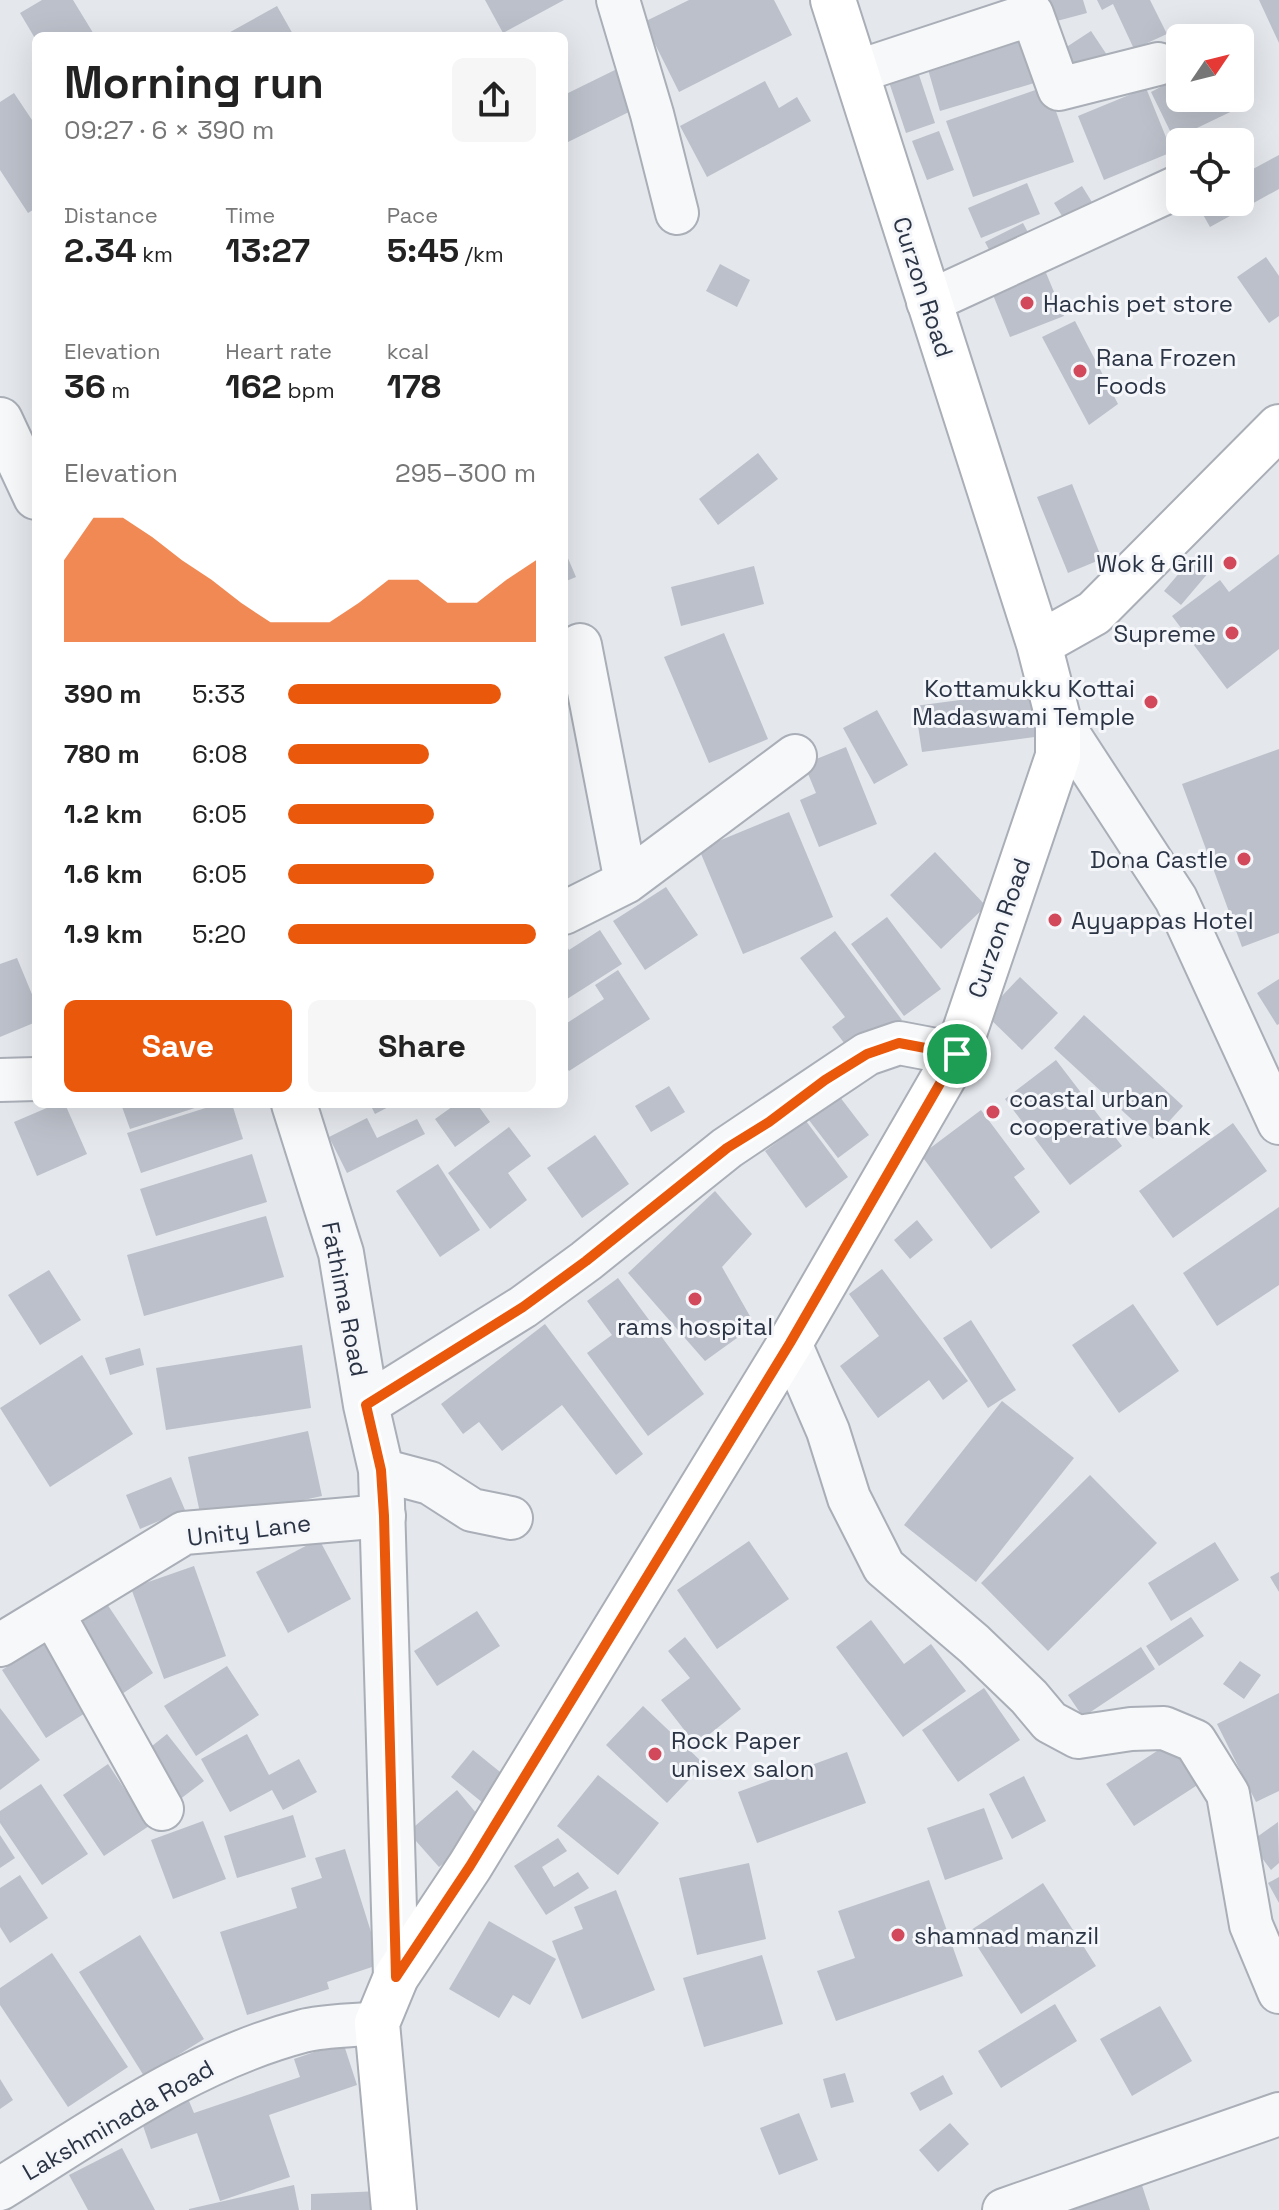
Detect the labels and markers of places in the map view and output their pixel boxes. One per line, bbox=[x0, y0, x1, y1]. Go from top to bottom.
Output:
place label: Hachis pet store bbox=[1043, 288, 1233, 319]
marker: Hachis pet store bbox=[1018, 294, 1036, 312]
place label: Rana Frozen Foods bbox=[1096, 342, 1237, 401]
marker: Rana Frozen Foods bbox=[1071, 362, 1089, 380]
place label: Wok & Grill bbox=[1096, 548, 1214, 579]
marker: Wok & Grill bbox=[1221, 554, 1239, 572]
place label: Supreme bbox=[1113, 618, 1216, 649]
marker: Supreme bbox=[1223, 624, 1241, 642]
place label: Kottamukku Kottai Madaswami Temple bbox=[912, 673, 1135, 732]
marker: Kottamukku Kottai Madaswami Temple bbox=[1142, 693, 1160, 711]
place label: Dona Castle bbox=[1090, 844, 1228, 875]
marker: Dona Castle bbox=[1235, 850, 1253, 868]
place label: Ayyappas Hotel bbox=[1071, 905, 1254, 936]
marker: Ayyappas Hotel bbox=[1046, 911, 1064, 929]
pin bbox=[923, 1020, 991, 1088]
place label: coastal urban cooperative bank bbox=[1009, 1083, 1211, 1142]
marker: coastal urban cooperative bank bbox=[984, 1103, 1002, 1121]
marker: rams hospital bbox=[686, 1290, 704, 1308]
place label: rams hospital bbox=[617, 1311, 773, 1342]
place label: Rock Paper unisex salon bbox=[671, 1725, 815, 1784]
marker: Rock Paper unisex salon bbox=[646, 1745, 664, 1763]
place label: shamnad manzil bbox=[914, 1920, 1099, 1951]
marker: shamnad manzil bbox=[889, 1926, 907, 1944]

